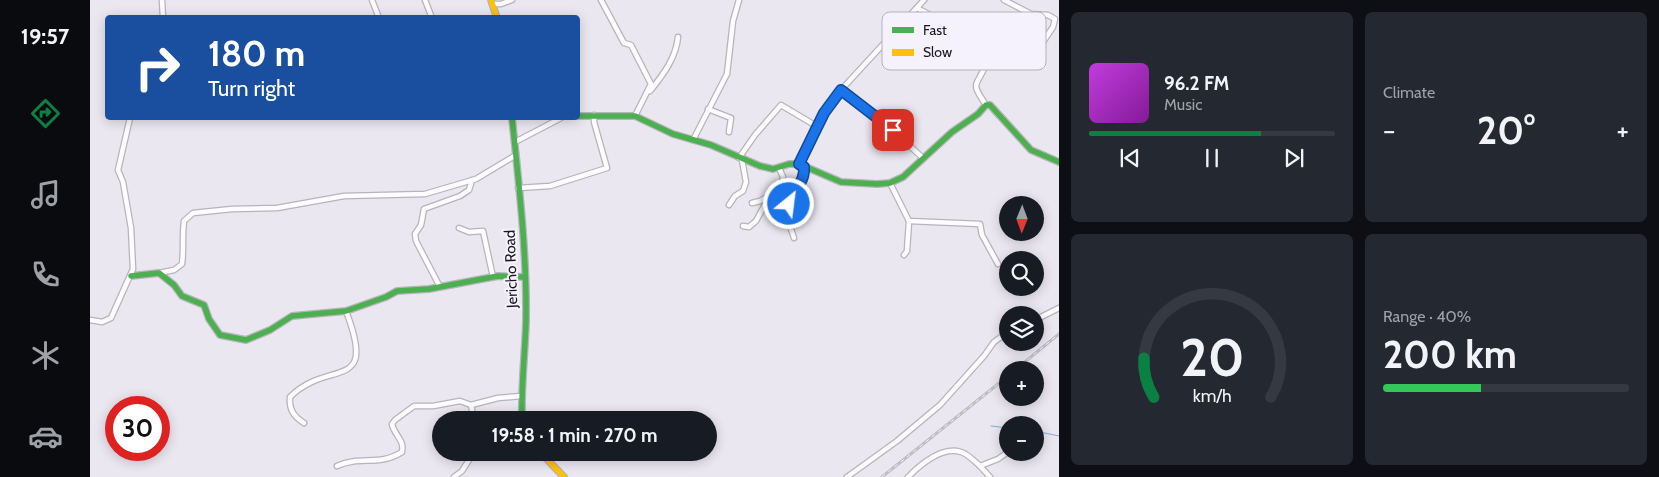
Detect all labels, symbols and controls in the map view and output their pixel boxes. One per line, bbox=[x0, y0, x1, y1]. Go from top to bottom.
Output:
legend bbox=[882, 12, 1046, 70]
text: Fast bbox=[923, 21, 947, 39]
text: 19:57 bbox=[21, 23, 69, 50]
text: 180 m bbox=[208, 32, 305, 75]
icon: right bbox=[125, 35, 190, 100]
text: Slow bbox=[923, 43, 952, 61]
text: 96.2 FM bbox=[1164, 72, 1229, 95]
text: Turn right bbox=[208, 75, 295, 102]
text: Climate bbox=[1383, 83, 1435, 102]
text: Music bbox=[1164, 95, 1202, 114]
icon: directions bbox=[28, 96, 63, 131]
text: 20° bbox=[1477, 107, 1535, 154]
pin bbox=[872, 109, 914, 151]
text: − bbox=[1383, 113, 1395, 147]
text: + bbox=[1617, 113, 1629, 147]
icon: arrive bbox=[879, 116, 907, 144]
icon: previous bbox=[1116, 144, 1144, 172]
icon: pause bbox=[1198, 144, 1226, 172]
icon: next bbox=[1280, 144, 1308, 172]
icon: music bbox=[28, 177, 63, 212]
position arrow bbox=[762, 177, 814, 229]
north arrow bbox=[999, 196, 1044, 241]
map controls bbox=[999, 196, 1044, 461]
street label: Jericho Road bbox=[501, 230, 521, 309]
button: search bbox=[999, 251, 1044, 296]
icon: phone bbox=[28, 257, 63, 292]
button: layers bbox=[999, 306, 1044, 351]
text: Range · 40% bbox=[1383, 307, 1471, 326]
text: 20 bbox=[1180, 326, 1244, 389]
text: 200 km bbox=[1383, 331, 1517, 378]
icon: climate bbox=[28, 338, 63, 373]
button: + bbox=[999, 361, 1044, 406]
text: km/h bbox=[1192, 385, 1232, 406]
speed limit sign: 30 bbox=[105, 396, 170, 461]
button: − bbox=[999, 416, 1044, 461]
icon: car bbox=[28, 419, 63, 454]
text: 19:58 · 1 min · 270 m bbox=[491, 424, 658, 447]

